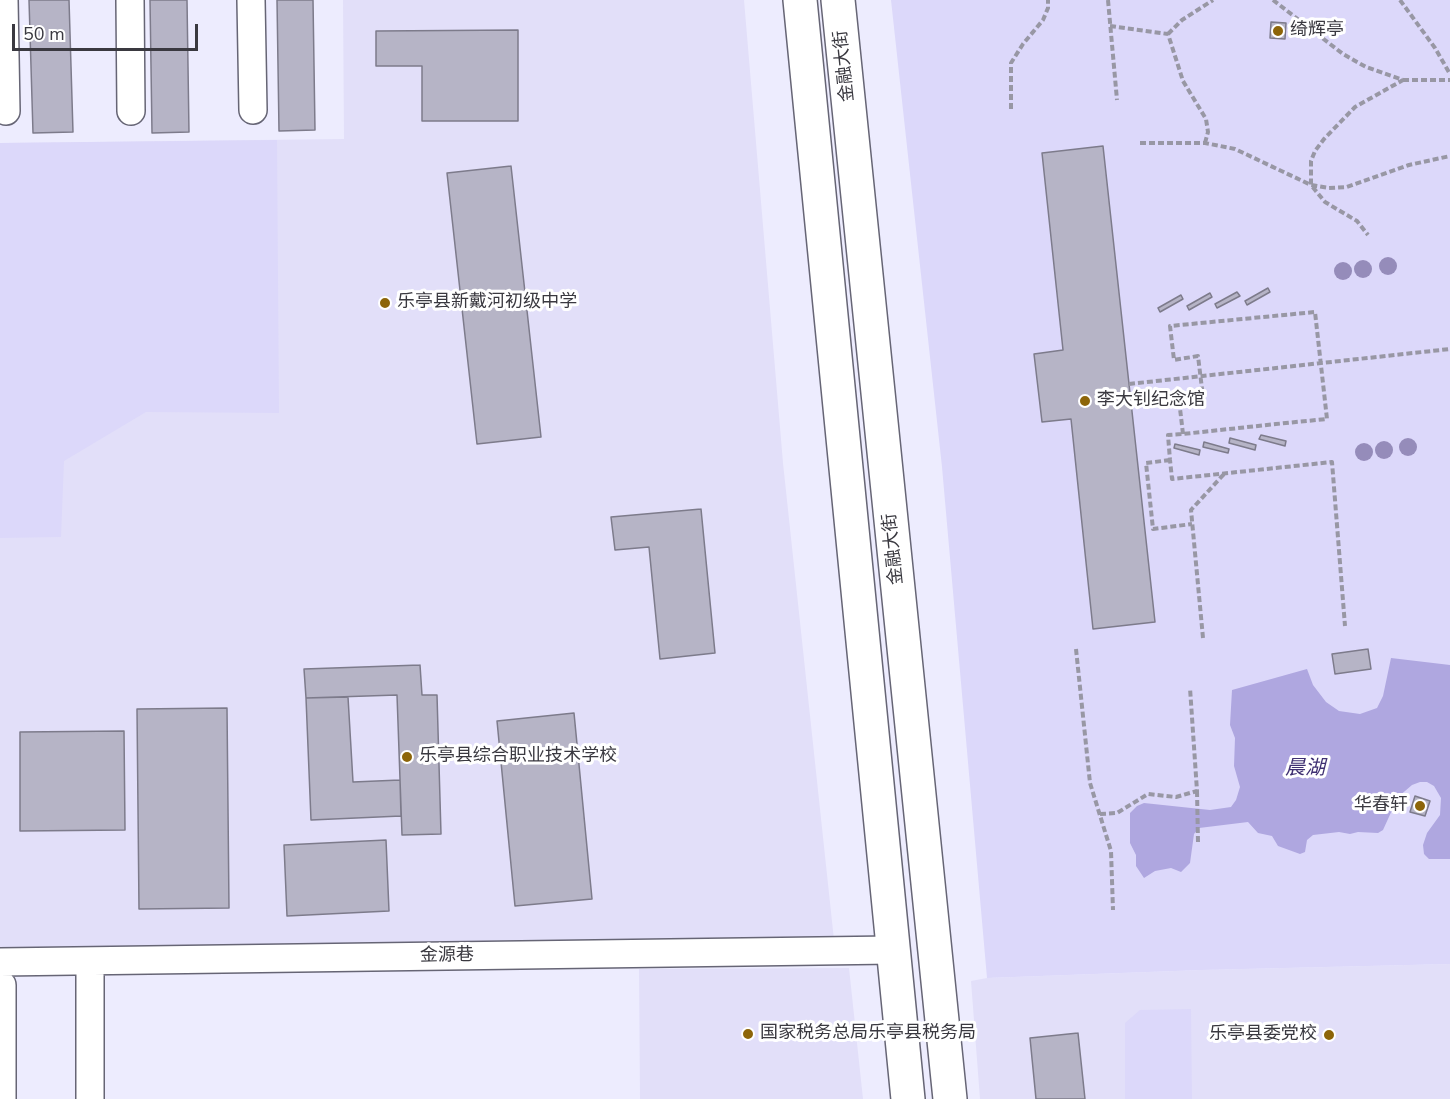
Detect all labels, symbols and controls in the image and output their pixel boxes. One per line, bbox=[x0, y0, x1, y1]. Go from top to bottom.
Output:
scale bar bbox=[15, 12, 201, 50]
place label: 绮辉亭 bbox=[1290, 20, 1344, 42]
text: 50 m bbox=[23, 22, 65, 46]
marker: 绮辉亭 bbox=[1271, 24, 1285, 38]
street label: 金融大街 bbox=[830, 29, 860, 103]
place label: 乐亭县新戴河初级中学 bbox=[397, 292, 577, 314]
marker: 乐亭县新戴河初级中学 bbox=[378, 296, 392, 310]
place label: 李大钊纪念馆 bbox=[1097, 390, 1205, 412]
marker: 李大钊纪念馆 bbox=[1078, 394, 1092, 408]
street label: 金融大街 bbox=[879, 512, 909, 586]
place label: 乐亭县综合职业技术学校 bbox=[419, 746, 617, 768]
marker: 乐亭县综合职业技术学校 bbox=[400, 750, 414, 764]
water label: 晨湖 bbox=[1285, 757, 1325, 781]
place label: 华春轩 bbox=[1354, 795, 1408, 817]
marker: 华春轩 bbox=[1413, 799, 1427, 813]
street label: 金源巷 bbox=[420, 945, 474, 967]
place label: 国家税务总局乐亭县税务局 bbox=[760, 1023, 976, 1045]
place label: 乐亭县委党校 bbox=[1209, 1024, 1317, 1046]
marker: 国家税务总局乐亭县税务局 bbox=[741, 1027, 755, 1041]
marker: 乐亭县委党校 bbox=[1322, 1028, 1336, 1042]

